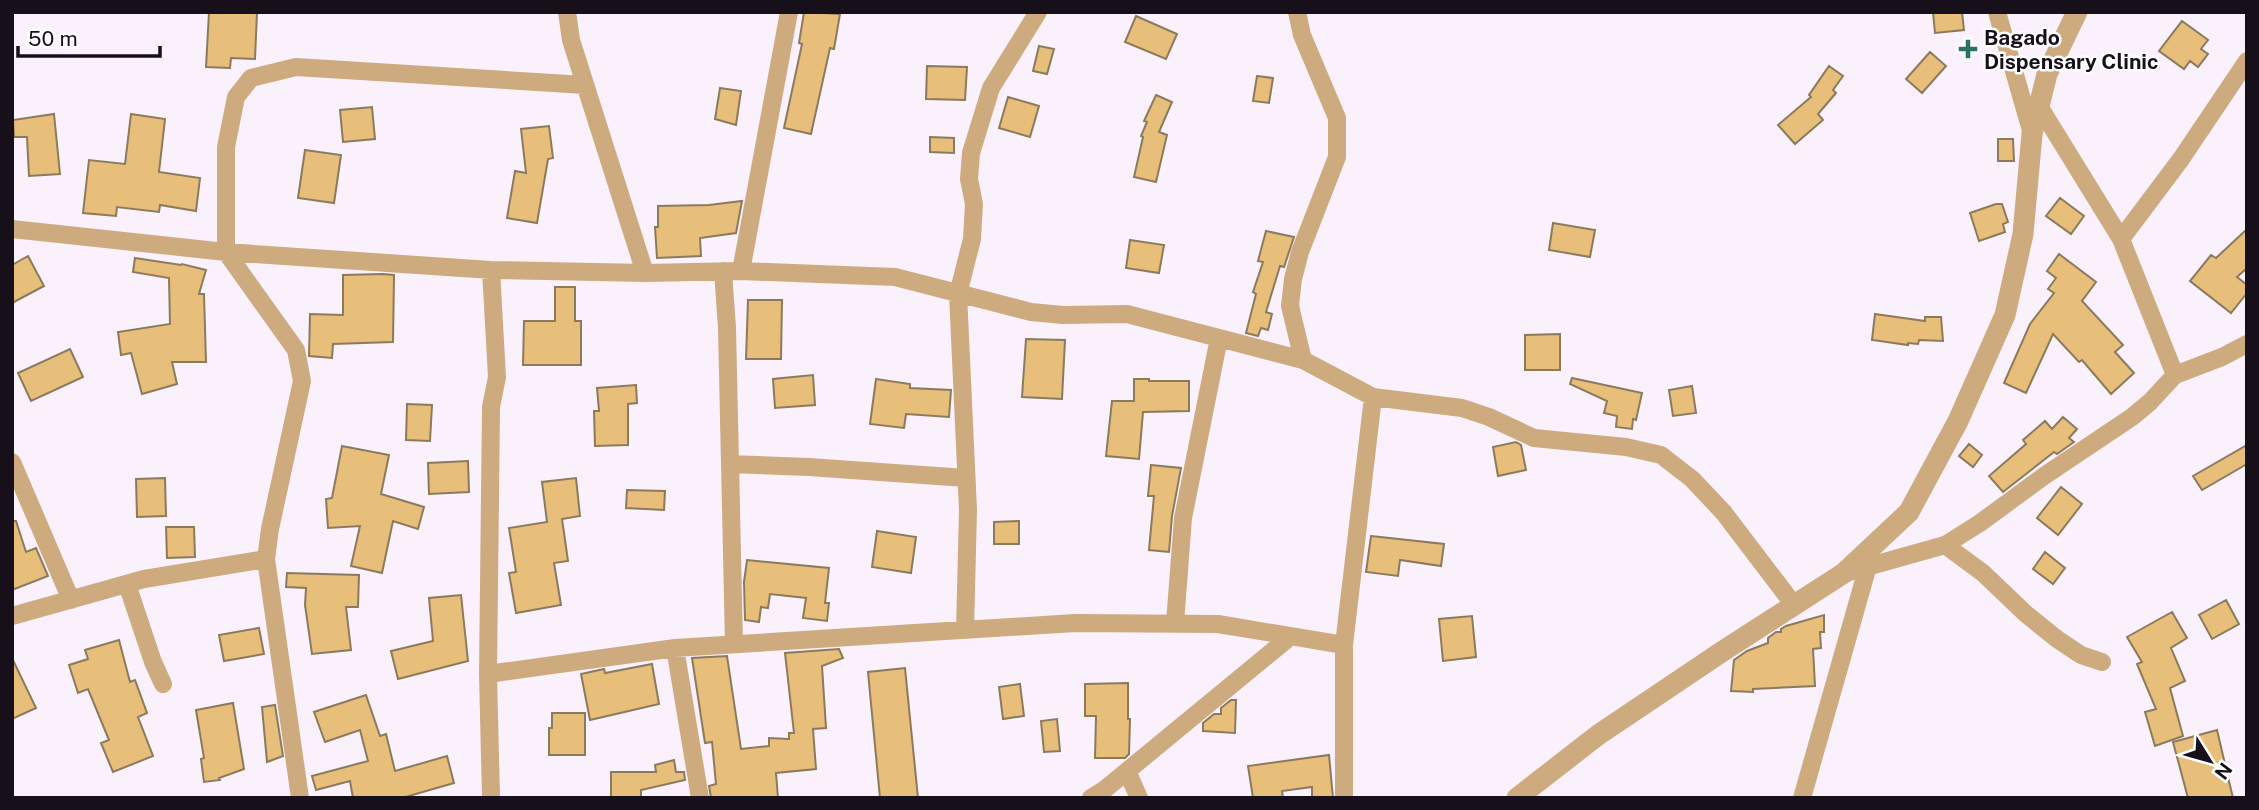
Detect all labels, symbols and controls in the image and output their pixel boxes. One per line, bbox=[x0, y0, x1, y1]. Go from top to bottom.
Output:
scale bar bbox=[18, 14, 159, 58]
place label: Bagado Dispensary Clinic bbox=[1984, 25, 2158, 74]
text: 50 m bbox=[28, 26, 78, 51]
marker: Bagado Dispensary Clinic bbox=[1958, 39, 1978, 59]
north arrow bbox=[2175, 726, 2245, 796]
text: N bbox=[2210, 759, 2237, 784]

